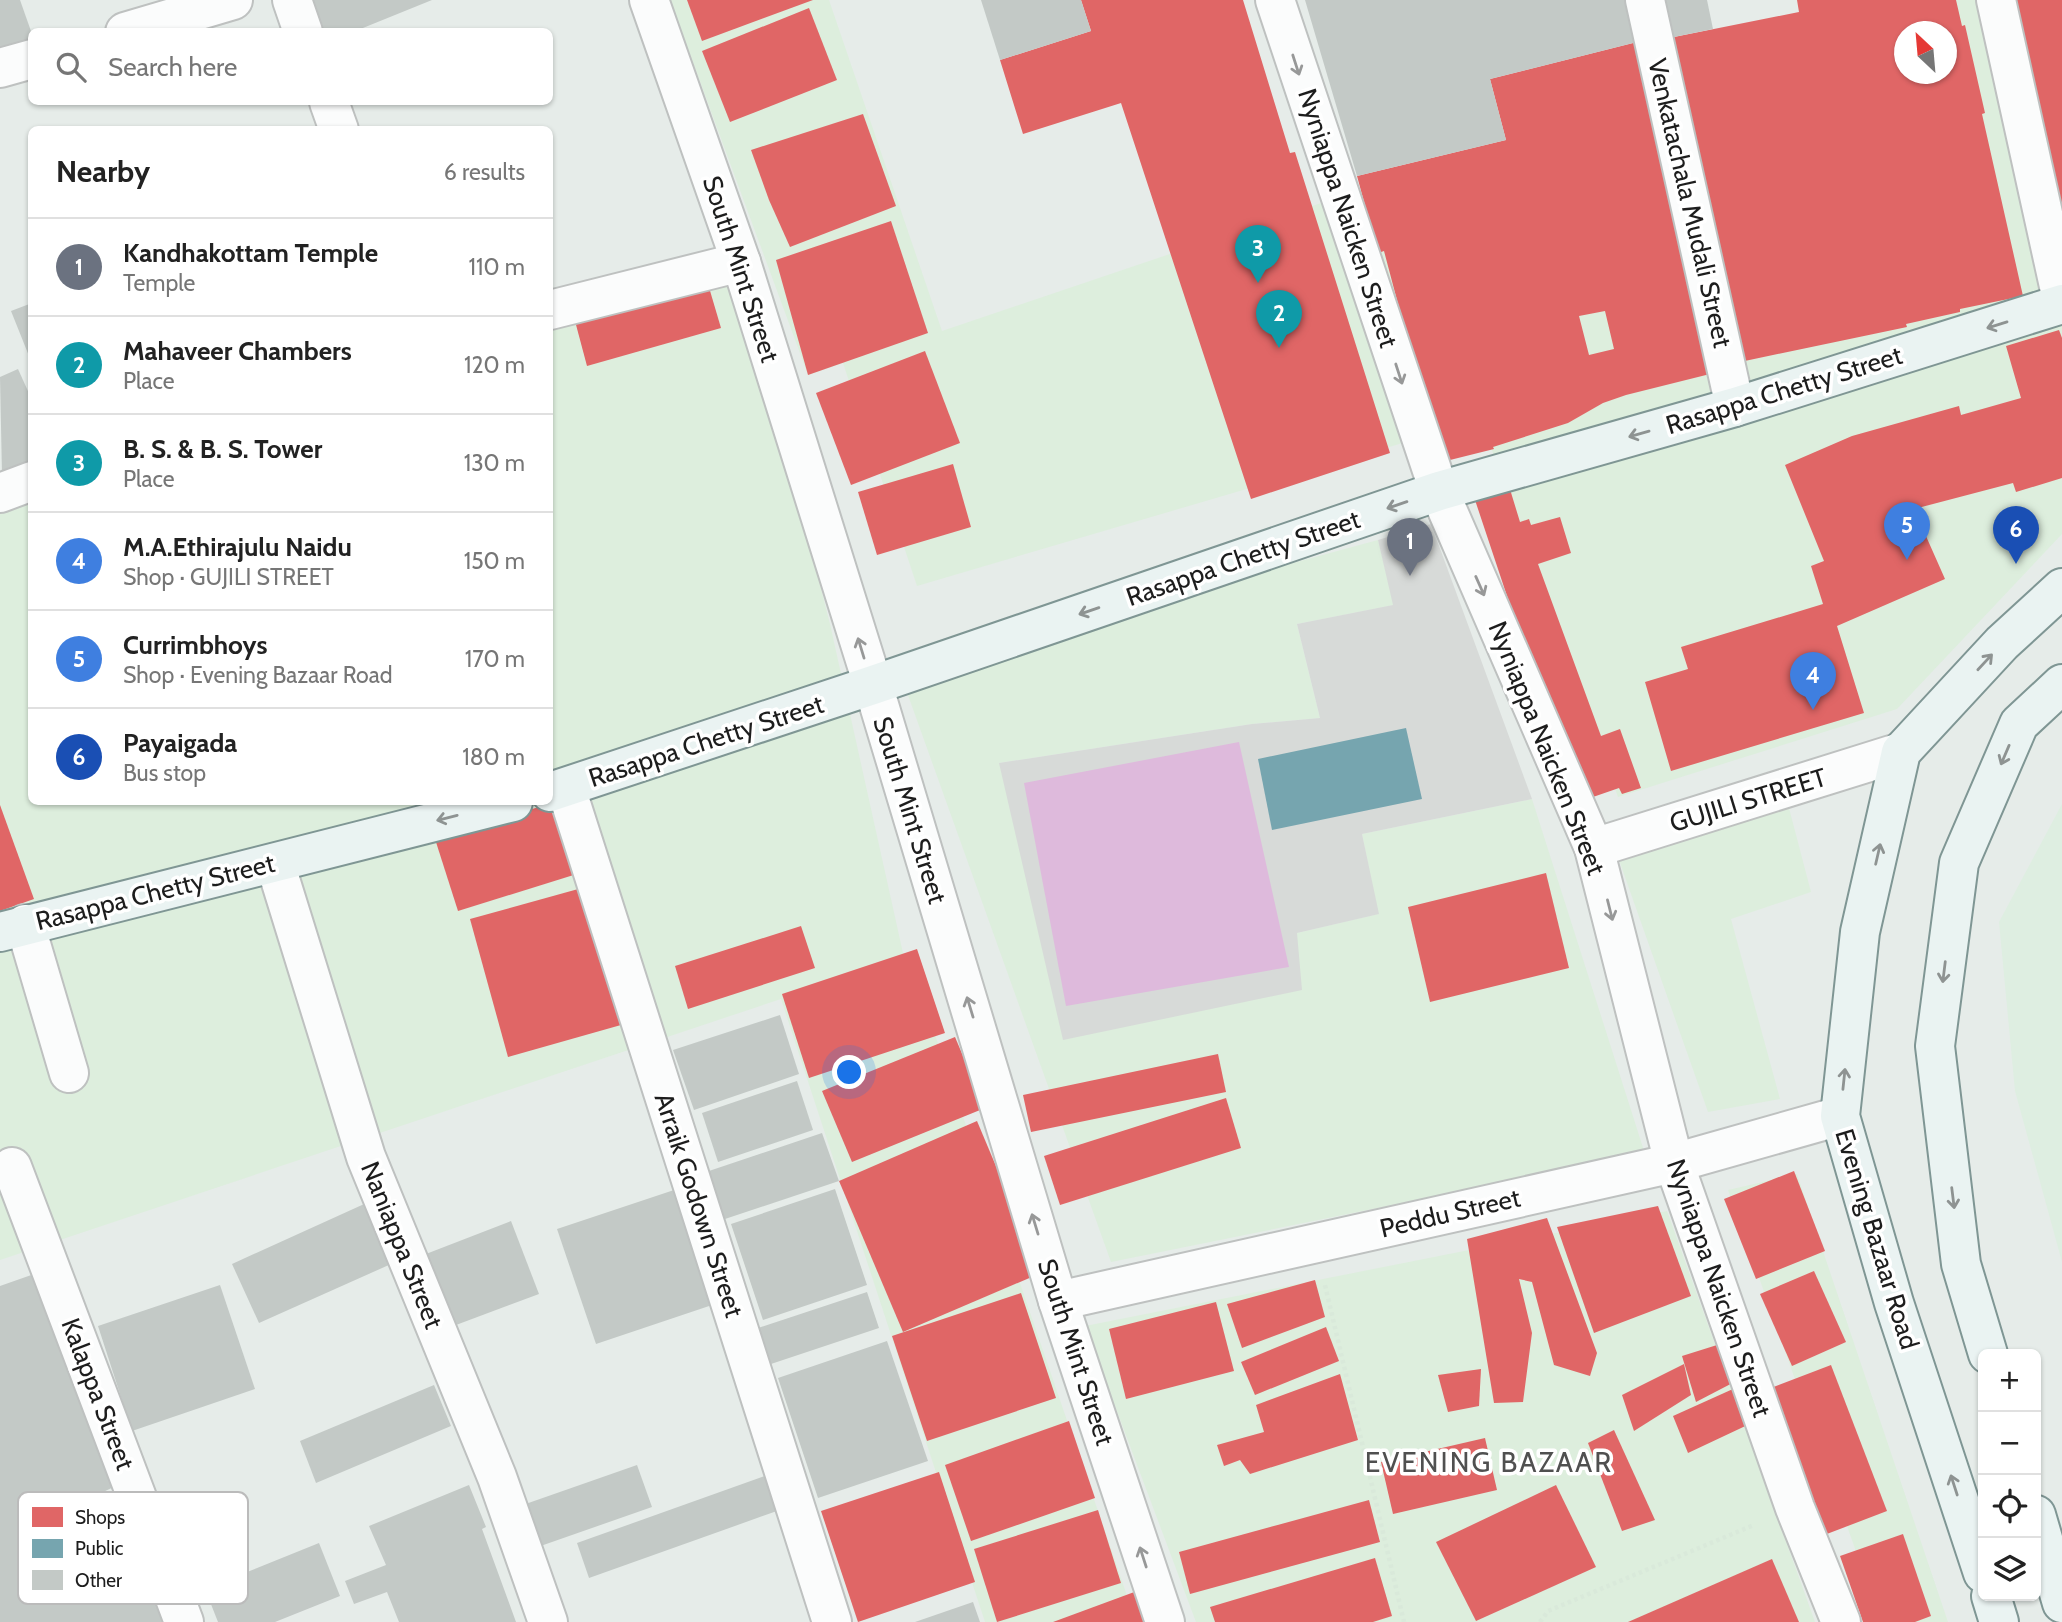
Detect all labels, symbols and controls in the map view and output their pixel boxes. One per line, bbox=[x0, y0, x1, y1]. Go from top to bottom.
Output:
north arrow bbox=[1894, 21, 1957, 84]
search box bbox=[28, 28, 553, 105]
icon: search bbox=[52, 48, 90, 86]
text: Search here bbox=[108, 51, 237, 83]
one-way arrow bbox=[1291, 53, 1304, 75]
street label: Venkatachala Mudali Street bbox=[1641, 55, 1739, 351]
street label: Nyniappa Naicken Street bbox=[1291, 84, 1405, 352]
text: Nearby bbox=[56, 153, 150, 190]
text: 6 results bbox=[444, 158, 525, 186]
street label: South Mint Street bbox=[696, 172, 786, 366]
pin: 3 bbox=[1235, 225, 1281, 283]
text: Kandhakottam Temple bbox=[123, 237, 378, 269]
text: 1 bbox=[75, 253, 83, 281]
text: 110 m bbox=[469, 253, 525, 281]
text: Temple bbox=[123, 269, 195, 297]
pin: 2 bbox=[1256, 290, 1302, 348]
one-way arrow bbox=[1986, 319, 2008, 332]
text: Mahaveer Chambers bbox=[123, 335, 352, 367]
street label: Rasappa Chetty Street bbox=[1662, 339, 1906, 441]
text: 2 bbox=[73, 351, 85, 379]
text: 120 m bbox=[464, 351, 525, 379]
one-way arrow bbox=[1394, 362, 1407, 384]
text: Place bbox=[123, 367, 175, 395]
one-way arrow bbox=[1628, 428, 1650, 441]
text: B. S. & B. S. Tower bbox=[123, 433, 322, 465]
text: 3 bbox=[73, 449, 85, 477]
text: 130 m bbox=[464, 449, 525, 477]
text: Place bbox=[123, 465, 175, 493]
one-way arrow bbox=[1386, 499, 1408, 512]
pin: 5 bbox=[1884, 502, 1930, 560]
street label: Rasappa Chetty Street bbox=[1122, 503, 1364, 613]
pin: 6 bbox=[1993, 506, 2039, 564]
pin: 1 bbox=[1387, 518, 1433, 576]
text: M.A.Ethirajulu Naidu bbox=[123, 531, 352, 563]
text: 4 bbox=[72, 547, 86, 575]
text: 150 m bbox=[464, 547, 525, 575]
text: Shop · GUJILI STREET bbox=[123, 563, 334, 591]
one-way arrow bbox=[1474, 575, 1487, 596]
one-way arrow bbox=[1079, 606, 1101, 618]
street label: Nyniappa Naicken Street bbox=[1482, 617, 1613, 880]
text: Currimbhoys bbox=[123, 629, 267, 661]
one-way arrow bbox=[854, 637, 867, 659]
text: 5 bbox=[73, 645, 85, 673]
text: 170 m bbox=[465, 645, 525, 673]
pin: 4 bbox=[1790, 652, 1836, 710]
one-way arrow bbox=[1976, 654, 1993, 671]
text: Shop · Evening Bazaar Road bbox=[123, 661, 393, 689]
street label: Rasappa Chetty Street bbox=[584, 688, 828, 794]
street label: South Mint Street bbox=[866, 713, 954, 908]
text: Payaigada bbox=[123, 727, 237, 759]
text: 6 bbox=[73, 743, 85, 771]
text: 180 m bbox=[462, 743, 525, 771]
one-way arrow bbox=[1998, 744, 2011, 765]
text: Bus stop bbox=[123, 759, 206, 787]
street label: GUJILI STREET bbox=[1666, 761, 1830, 839]
one-way arrow bbox=[436, 813, 458, 826]
one-way arrow bbox=[1872, 843, 1885, 866]
street label: Rasappa Chetty Street bbox=[32, 847, 278, 937]
one-way arrow bbox=[1604, 898, 1617, 921]
one-way arrow bbox=[1938, 960, 1951, 983]
one-way arrow bbox=[962, 996, 975, 1018]
your location bbox=[832, 1055, 866, 1089]
one-way arrow bbox=[1838, 1068, 1851, 1091]
street label: Arraik Godown Street bbox=[648, 1089, 750, 1321]
street label: Evening Bazaar Road bbox=[1828, 1125, 1926, 1353]
street label: Nyniappa Naicken Street bbox=[1660, 1155, 1778, 1421]
street label: Naniappa Street bbox=[354, 1157, 450, 1333]
street label: Peddu Street bbox=[1377, 1181, 1523, 1245]
one-way arrow bbox=[1947, 1186, 1960, 1209]
one-way arrow bbox=[1028, 1214, 1041, 1236]
street label: South Mint Street bbox=[1031, 1255, 1121, 1449]
street label: Kalappa Street bbox=[54, 1314, 142, 1475]
map controls bbox=[1978, 1349, 2041, 1601]
button: + bbox=[1978, 1349, 2041, 1412]
button: − bbox=[1978, 1412, 2041, 1475]
district label: EVENING BAZAAR bbox=[1365, 1445, 1613, 1479]
one-way arrow bbox=[1947, 1474, 1960, 1496]
button: locate bbox=[1978, 1475, 2041, 1538]
legend bbox=[18, 1492, 248, 1604]
text: Shops bbox=[75, 1506, 125, 1529]
text: Public bbox=[75, 1537, 124, 1560]
button: layers bbox=[1978, 1538, 2041, 1601]
one-way arrow bbox=[1136, 1547, 1149, 1569]
text: Other bbox=[75, 1569, 122, 1592]

